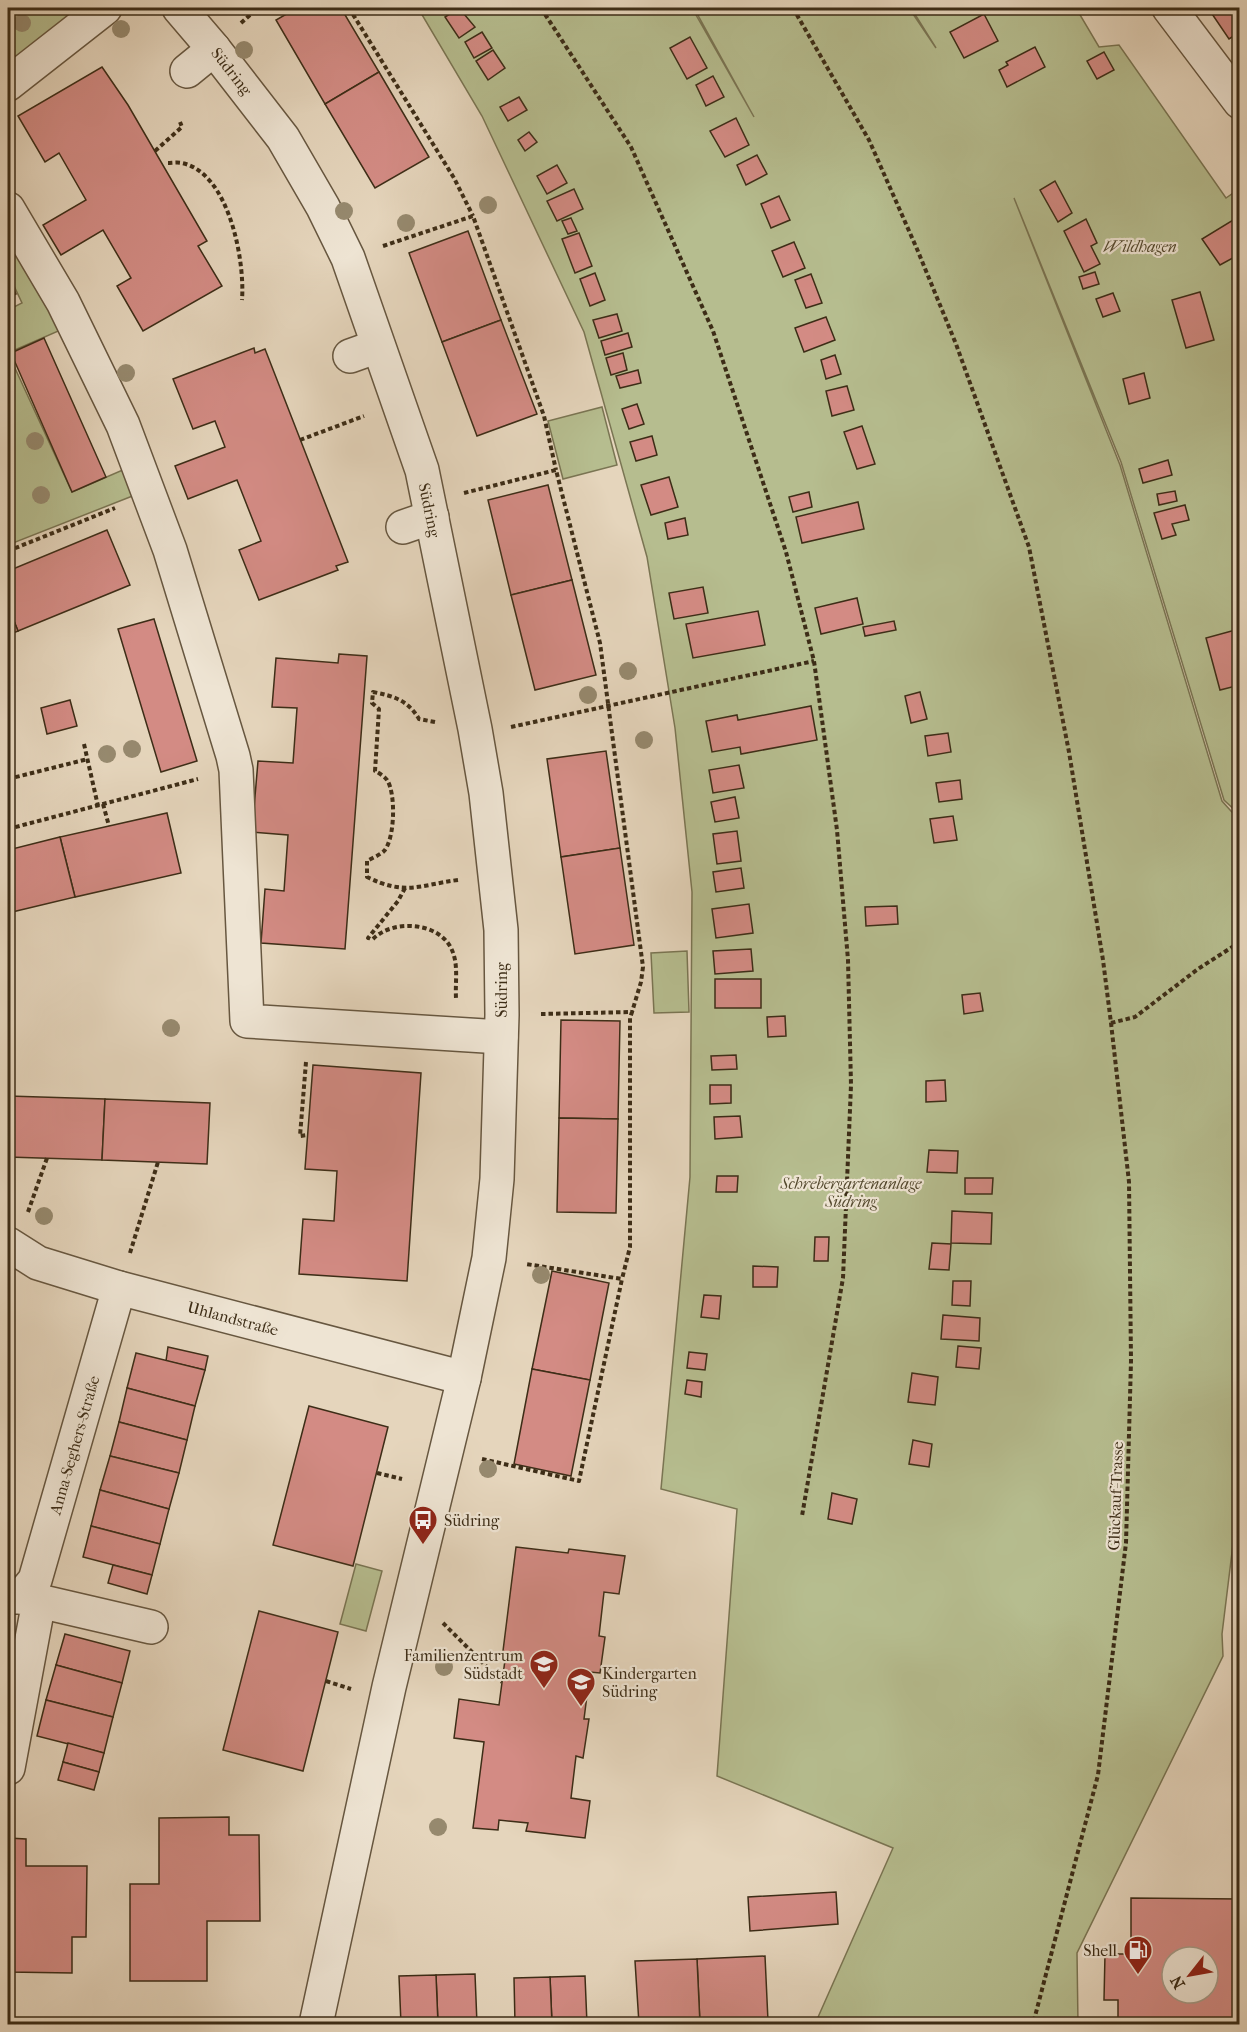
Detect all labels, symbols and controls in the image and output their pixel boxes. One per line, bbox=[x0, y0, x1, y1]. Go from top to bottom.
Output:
street label: Südring bbox=[207, 44, 256, 99]
park label: Wildhagen bbox=[1103, 237, 1177, 256]
street label: Südring bbox=[414, 481, 445, 540]
street label: Südring bbox=[492, 962, 511, 1018]
park label: Schrebergartenanlage Südring bbox=[780, 1174, 922, 1211]
street label: Uhlandstraße bbox=[185, 1297, 281, 1340]
street label: Anna-Seghers-Straße bbox=[45, 1373, 103, 1518]
street label: Glückauf-Trasse bbox=[1104, 1441, 1127, 1551]
bus stop icon: Südring bbox=[407, 1504, 439, 1546]
place label: Südring bbox=[444, 1511, 500, 1530]
place label: Familienzentrum Südstadt bbox=[404, 1646, 524, 1683]
school or university icon: Familienzentrum Südstadt bbox=[528, 1648, 560, 1690]
place label: Kindergarten Südring bbox=[602, 1664, 697, 1701]
school or university icon: Kindergarten Südring bbox=[565, 1666, 597, 1708]
fuel station icon: Shell bbox=[1122, 1934, 1154, 1976]
place label: Shell bbox=[1083, 1941, 1118, 1960]
north arrow bbox=[1160, 1945, 1220, 2005]
text: N bbox=[1166, 1972, 1189, 1993]

